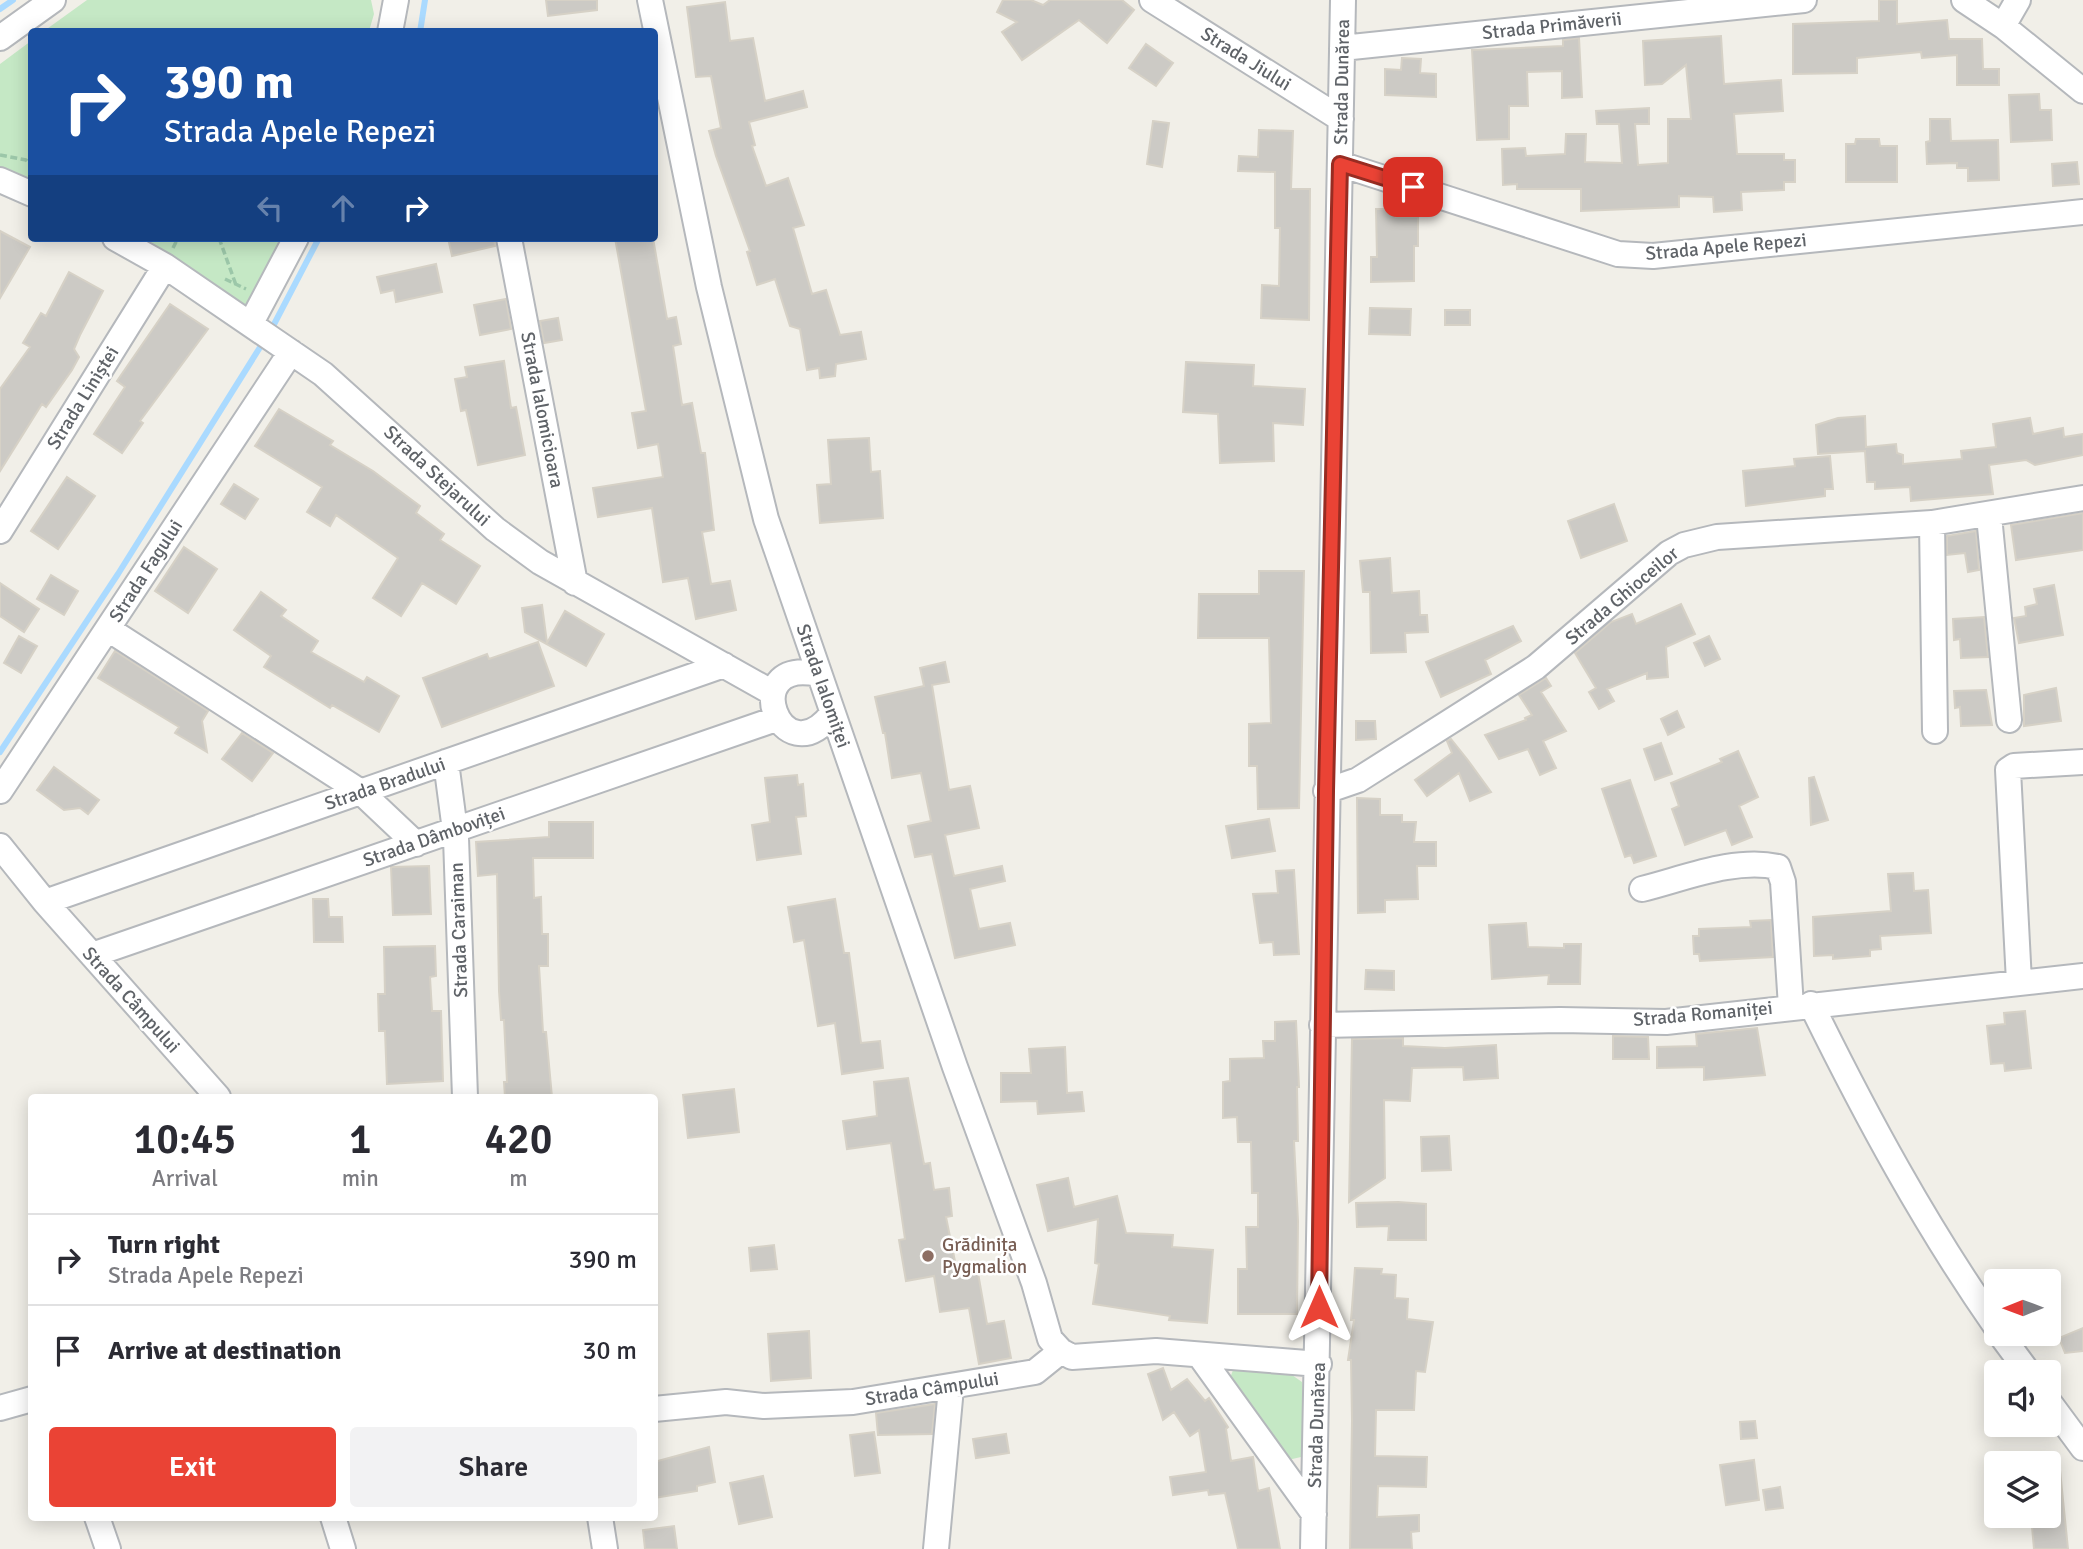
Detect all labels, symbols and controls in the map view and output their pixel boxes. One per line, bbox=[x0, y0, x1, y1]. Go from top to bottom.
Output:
street label: Strada Primăverii bbox=[1481, 7, 1623, 45]
street label: Strada Dunărea bbox=[1329, 19, 1355, 145]
street label: Strada Jiului bbox=[1196, 22, 1296, 96]
text: 390 m bbox=[164, 52, 294, 112]
icon: right bbox=[49, 56, 140, 147]
text: Strada Apele Repezi bbox=[164, 112, 436, 151]
pin bbox=[1383, 157, 1443, 217]
icon: arrive bbox=[1394, 168, 1432, 206]
icon: left bbox=[251, 189, 289, 227]
icon: ahead bbox=[324, 189, 362, 227]
icon: right bbox=[397, 189, 435, 227]
street label: Strada Apele Repezi bbox=[1644, 228, 1808, 266]
street label: Strada Ialomicioara bbox=[515, 330, 569, 490]
street label: Strada Liniștei bbox=[42, 342, 124, 454]
street label: Strada Stejarului bbox=[379, 420, 495, 532]
street label: Strada Fagului bbox=[104, 515, 188, 627]
street label: Strada Ghioceilor bbox=[1560, 542, 1684, 650]
street label: Strada Ialomiței bbox=[791, 621, 855, 751]
street label: Strada Bradului bbox=[321, 752, 449, 816]
street label: Strada Dâmboviței bbox=[360, 801, 508, 873]
street label: Strada Caraiman bbox=[445, 862, 473, 998]
street label: Strada Câmpului bbox=[77, 942, 185, 1058]
street label: Strada Romaniței bbox=[1632, 996, 1774, 1032]
text: 10:45 bbox=[134, 1114, 236, 1165]
text: 1 bbox=[349, 1114, 372, 1165]
text: 420 bbox=[484, 1114, 552, 1165]
text: Arrival bbox=[152, 1164, 218, 1193]
text: min bbox=[342, 1164, 379, 1193]
text: m bbox=[509, 1164, 528, 1193]
text: Turn right bbox=[108, 1229, 220, 1261]
place label: Grădinița Pygmalion bbox=[942, 1233, 1027, 1279]
icon: right bbox=[49, 1241, 87, 1279]
text: 390 m bbox=[568, 1244, 637, 1276]
marker: Grădinița Pygmalion bbox=[920, 1248, 936, 1264]
text: Strada Apele Repezi bbox=[108, 1261, 304, 1290]
north arrow bbox=[1984, 1269, 2062, 1346]
map controls bbox=[1984, 1269, 2061, 1528]
position arrow bbox=[1282, 1270, 1356, 1344]
icon: arrive bbox=[49, 1332, 87, 1370]
text: Arrive at destination bbox=[108, 1335, 341, 1367]
text: 30 m bbox=[582, 1335, 637, 1367]
button: sound bbox=[1984, 1360, 2061, 1437]
street label: Strada Dunărea bbox=[1303, 1362, 1331, 1488]
street label: Strada Câmpului bbox=[863, 1367, 1001, 1411]
button: Exit bbox=[49, 1427, 336, 1507]
button: Share bbox=[350, 1427, 637, 1507]
button: layers bbox=[1984, 1451, 2061, 1528]

